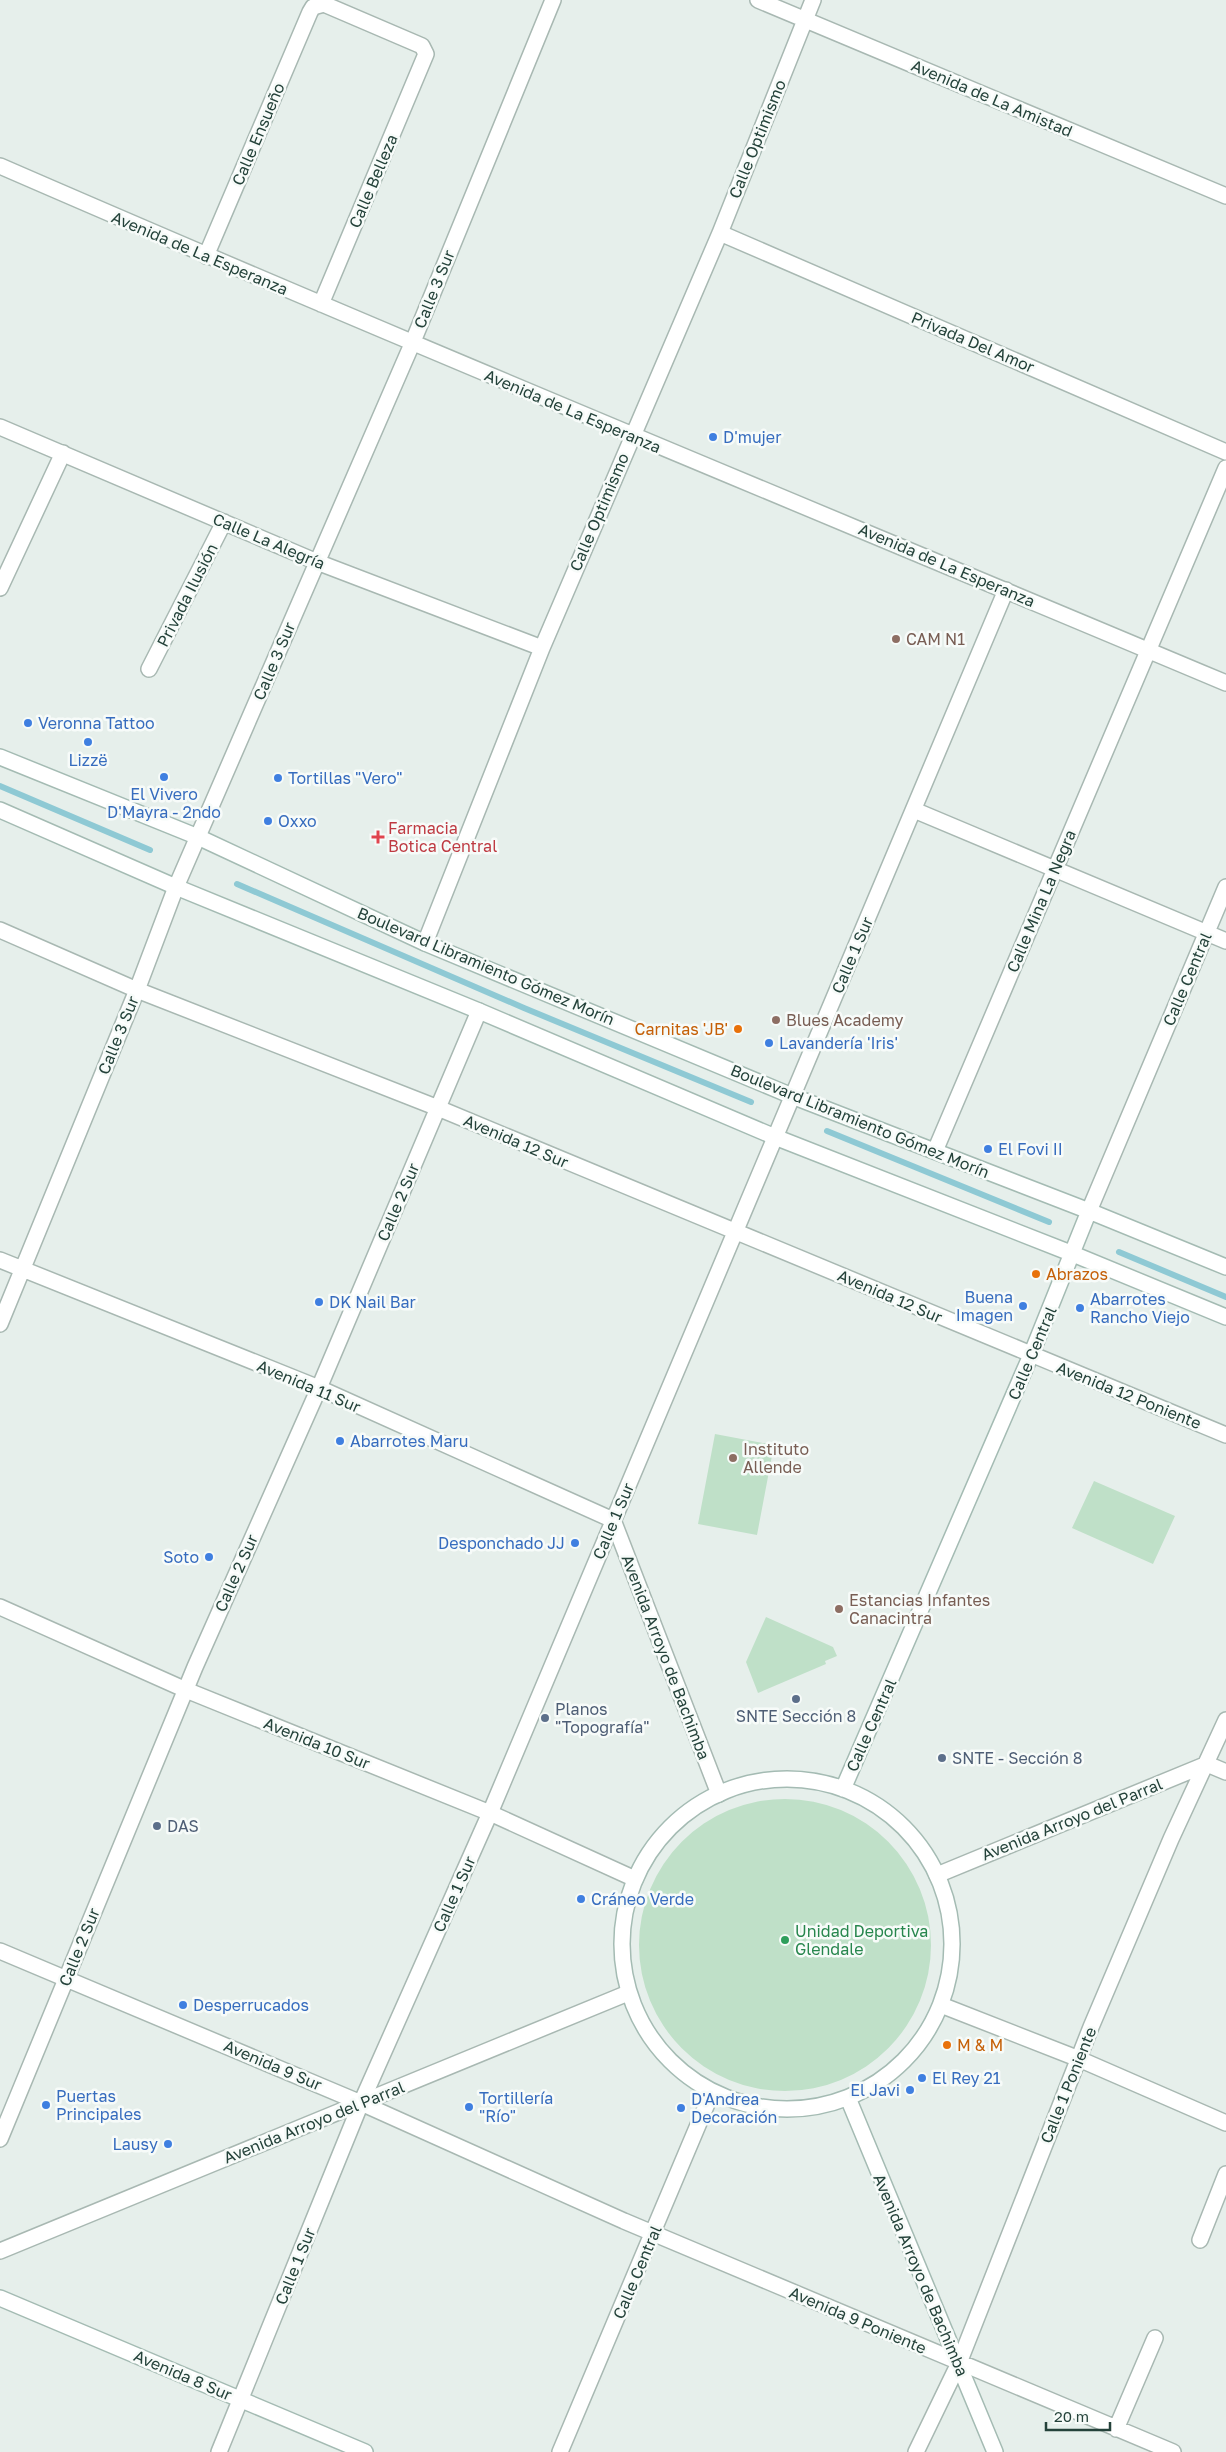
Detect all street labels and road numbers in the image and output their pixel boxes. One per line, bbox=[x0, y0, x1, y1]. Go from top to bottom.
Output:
street label: Avenida de La Amistad bbox=[908, 55, 1076, 141]
street label: Calle Optimismo bbox=[724, 77, 790, 201]
street label: Calle Ensueño bbox=[227, 80, 289, 188]
street label: Calle Belleza bbox=[344, 131, 402, 231]
street label: Avenida de La Esperanza bbox=[109, 207, 291, 299]
street label: Calle 3 Sur bbox=[409, 247, 459, 331]
street label: Privada Del Amor bbox=[908, 307, 1038, 377]
street label: Avenida de La Esperanza bbox=[482, 365, 664, 457]
street label: Calle Optimismo bbox=[565, 450, 633, 574]
street label: Calle La Alegría bbox=[210, 508, 328, 574]
street label: Avenida de La Esperanza bbox=[856, 519, 1038, 611]
street label: Privada Ilusión bbox=[152, 540, 222, 650]
street label: Calle 3 Sur bbox=[249, 619, 299, 703]
street label: Calle Mina La Negra bbox=[1002, 827, 1080, 975]
street label: Boulevard Libramiento Gómez Morín bbox=[354, 903, 618, 1029]
street label: Calle 1 Sur bbox=[827, 914, 877, 996]
street label: Calle Central bbox=[1158, 929, 1216, 1029]
street label: Calle 3 Sur bbox=[93, 993, 143, 1077]
street label: Boulevard Libramiento Gómez Morín bbox=[728, 1060, 992, 1182]
street label: Avenida 12 Sur bbox=[461, 1110, 571, 1172]
street label: Calle 2 Sur bbox=[373, 1160, 423, 1244]
street label: Avenida 12 Sur bbox=[835, 1265, 945, 1327]
street label: Calle Central bbox=[1003, 1303, 1061, 1403]
street label: Avenida 11 Sur bbox=[254, 1355, 364, 1417]
street label: Avenida 12 Poniente bbox=[1054, 1357, 1204, 1433]
street label: Calle 1 Sur bbox=[588, 1480, 638, 1562]
street label: Calle 2 Sur bbox=[210, 1531, 262, 1615]
street label: Avenida Arroyo de Bachimba bbox=[618, 1552, 714, 1762]
street label: Calle Central bbox=[842, 1675, 900, 1775]
street label: Avenida 10 Sur bbox=[261, 1713, 373, 1773]
street label: Avenida Arroyo del Parral bbox=[979, 1774, 1165, 1864]
street label: Calle 1 Sur bbox=[428, 1853, 480, 1935]
street label: Calle 2 Sur bbox=[54, 1905, 104, 1989]
street label: Calle 1 Poniente bbox=[1036, 2024, 1100, 2146]
street label: Avenida 9 Sur bbox=[221, 2035, 325, 2095]
street label: Avenida Arroyo del Parral bbox=[221, 2077, 407, 2167]
street label: Avenida Arroyo de Bachimba bbox=[869, 2171, 973, 2379]
street label: Calle Central bbox=[608, 2222, 666, 2322]
street label: Calle 1 Sur bbox=[271, 2225, 319, 2307]
street label: Avenida 9 Poniente bbox=[786, 2282, 930, 2358]
street label: Avenida 8 Sur bbox=[131, 2345, 235, 2405]

